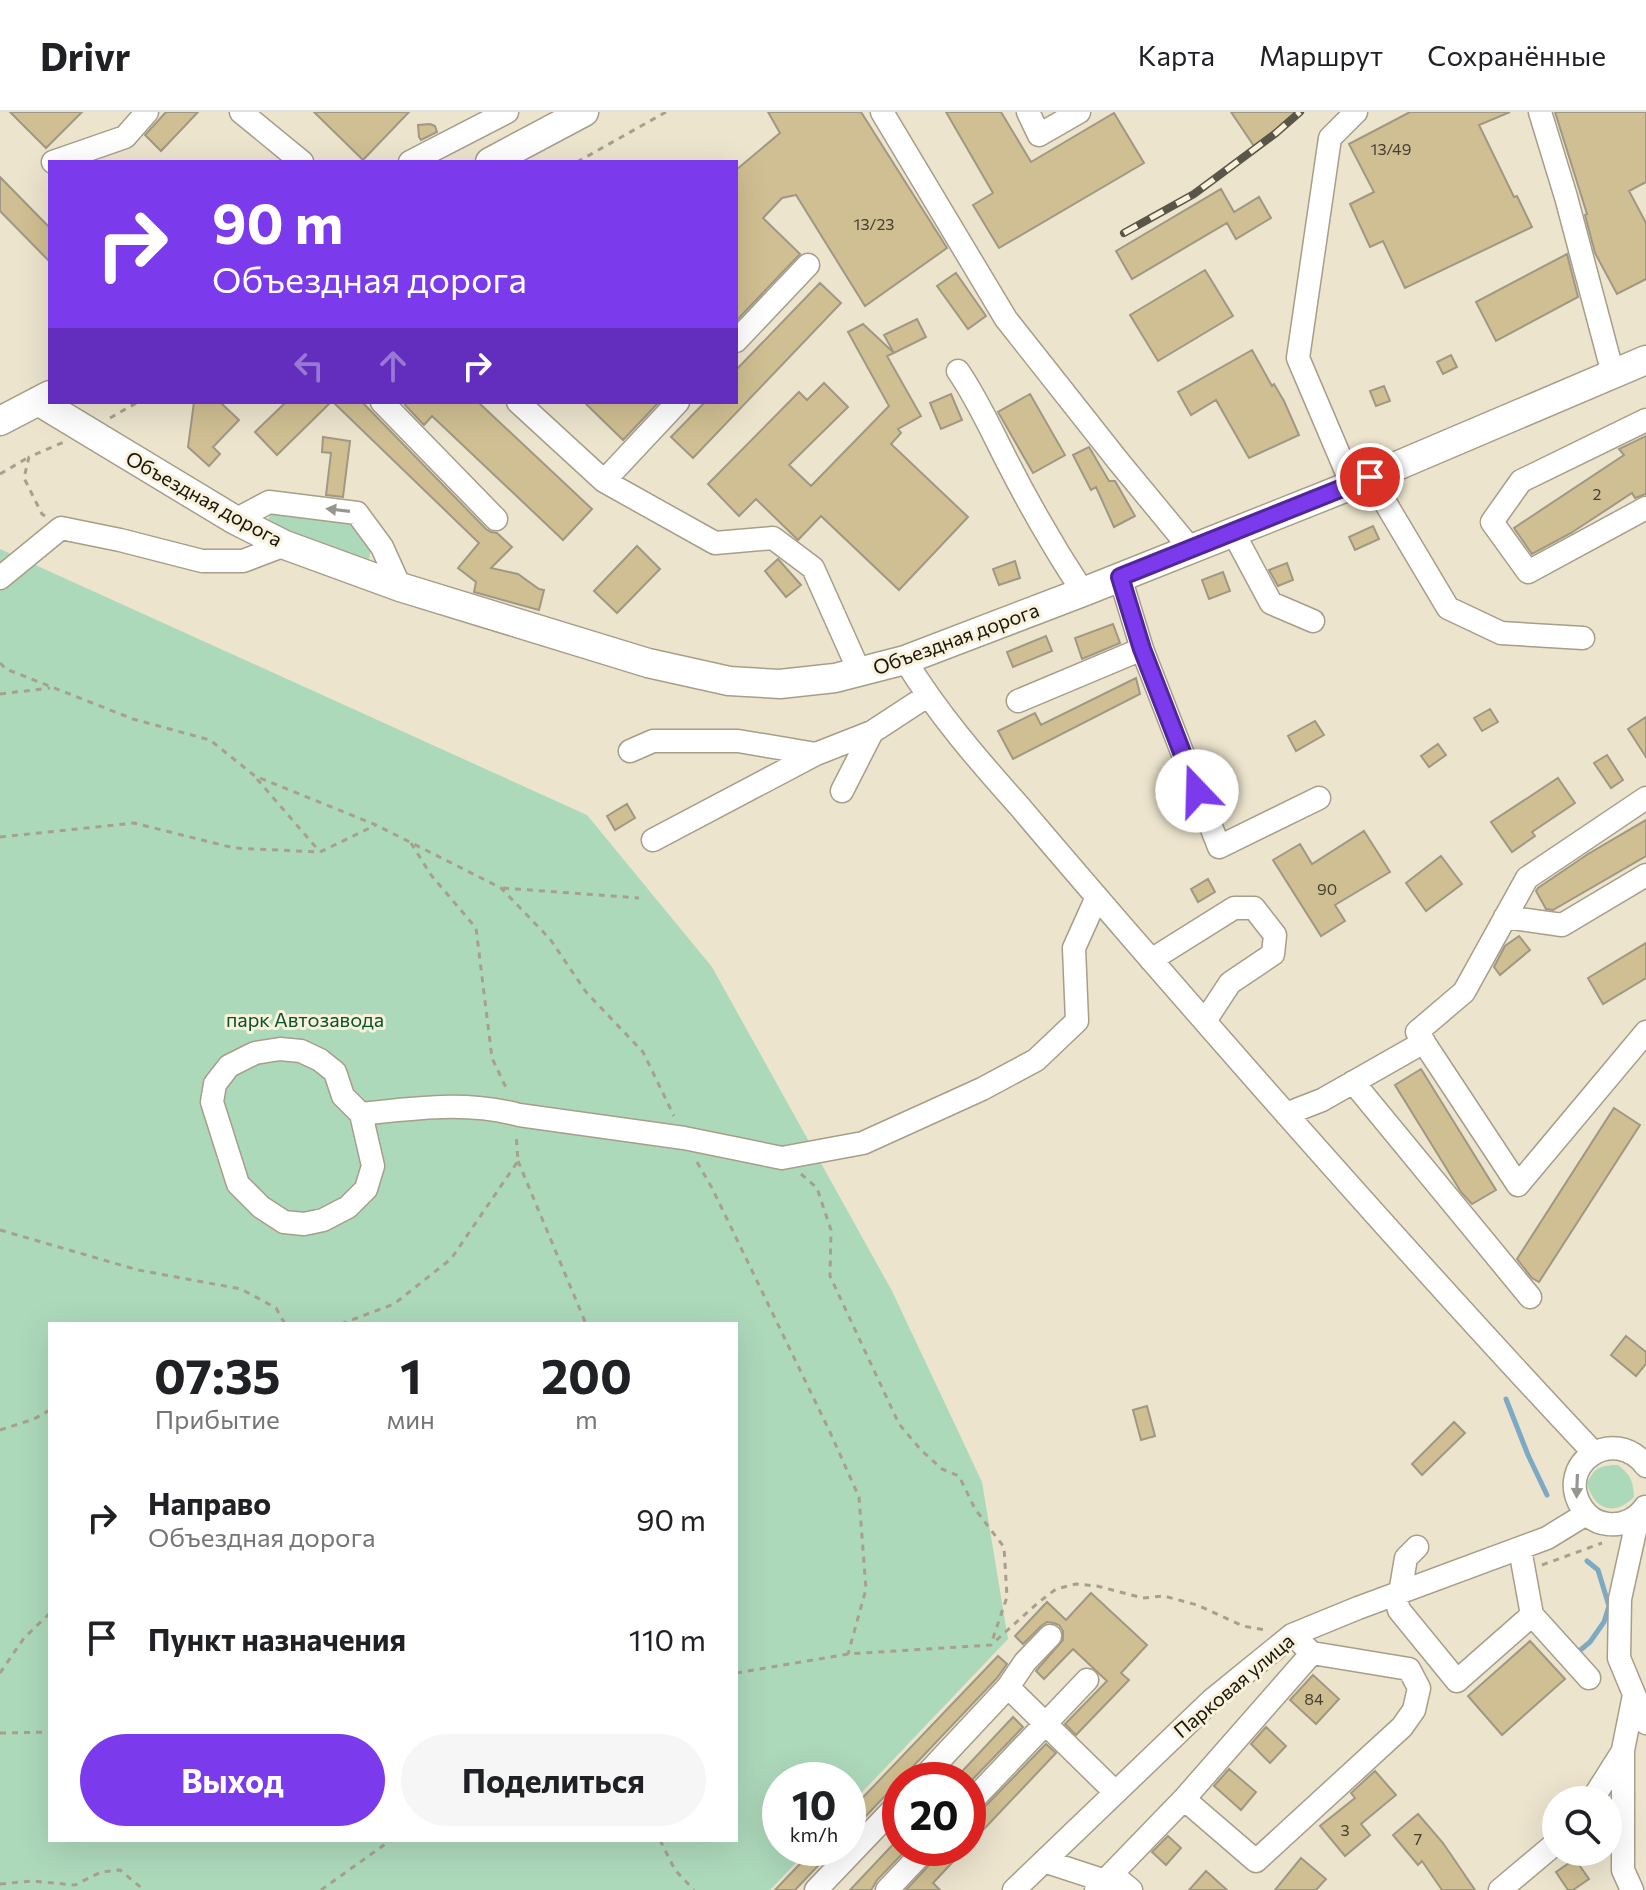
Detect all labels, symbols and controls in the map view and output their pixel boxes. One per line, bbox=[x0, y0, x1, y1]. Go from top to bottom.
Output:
text: Drivr bbox=[40, 32, 130, 79]
text: Карта bbox=[1138, 38, 1215, 72]
text: Маршрут bbox=[1259, 38, 1383, 72]
text: Сохранённые bbox=[1427, 38, 1606, 72]
house number: 13/49 bbox=[1371, 139, 1411, 158]
text: 90 m bbox=[212, 187, 343, 256]
icon: right bbox=[80, 192, 184, 296]
house number: 13/23 bbox=[854, 214, 894, 233]
text: Объездная дорога bbox=[212, 256, 527, 300]
icon: left bbox=[287, 344, 331, 388]
icon: ahead bbox=[371, 344, 415, 388]
icon: right bbox=[455, 344, 499, 388]
pin bbox=[1336, 443, 1404, 511]
street label: Объездная дорога bbox=[122, 445, 287, 551]
icon: arrive bbox=[1348, 455, 1392, 499]
house number: 2 bbox=[1593, 484, 1602, 503]
one-way arrow bbox=[325, 504, 350, 517]
street label: Объездная дорога bbox=[869, 597, 1042, 679]
position arrow bbox=[1155, 749, 1239, 833]
house number: 90 bbox=[1317, 879, 1337, 898]
park label: парк Автозавода bbox=[226, 1007, 384, 1031]
text: 07:35 bbox=[154, 1345, 281, 1404]
text: 1 bbox=[400, 1345, 422, 1404]
text: 200 bbox=[541, 1345, 632, 1404]
text: Прибытие bbox=[155, 1403, 280, 1434]
text: мин bbox=[387, 1403, 435, 1434]
text: m bbox=[575, 1403, 598, 1434]
one-way arrow bbox=[1571, 1473, 1584, 1499]
text: Направо bbox=[148, 1484, 271, 1521]
icon: right bbox=[80, 1496, 124, 1540]
text: 90 m bbox=[636, 1500, 706, 1537]
text: Объездная дорога bbox=[148, 1521, 376, 1552]
icon: arrive bbox=[80, 1616, 124, 1660]
text: Пункт назначения bbox=[148, 1620, 406, 1657]
text: 110 m bbox=[629, 1620, 706, 1657]
street label: Парковая улица bbox=[1168, 1628, 1298, 1742]
house number: 84 bbox=[1304, 1689, 1324, 1708]
button: Выход bbox=[80, 1734, 385, 1826]
button: Поделиться bbox=[401, 1734, 706, 1826]
speed limit sign: 20 bbox=[882, 1762, 986, 1866]
text: 10 bbox=[792, 1779, 836, 1828]
map controls bbox=[1542, 1786, 1622, 1866]
button: search bbox=[1542, 1786, 1622, 1866]
house number: 3 bbox=[1340, 1820, 1350, 1839]
text: km/h bbox=[790, 1822, 838, 1846]
house number: 7 bbox=[1414, 1829, 1422, 1848]

